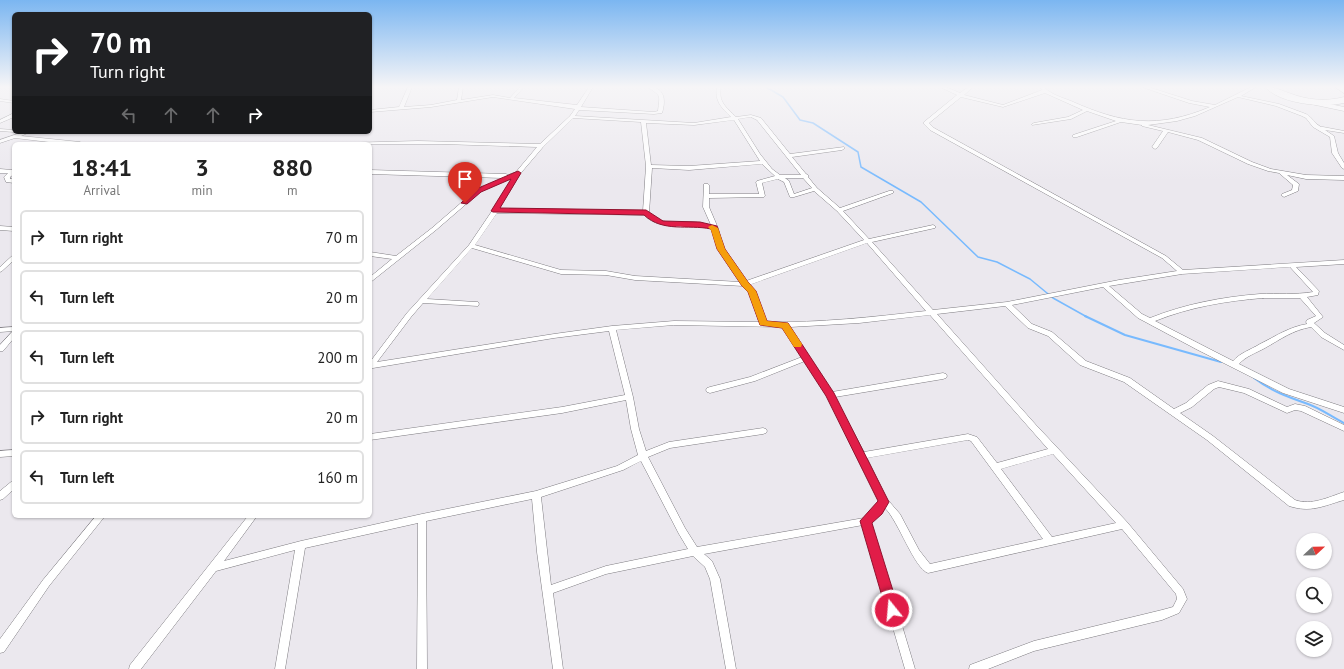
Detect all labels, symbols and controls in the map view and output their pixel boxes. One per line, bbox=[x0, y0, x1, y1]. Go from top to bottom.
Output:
text: 70 m bbox=[90, 24, 151, 61]
icon: right bbox=[24, 28, 76, 80]
text: Turn right bbox=[90, 60, 165, 83]
icon: left bbox=[118, 104, 140, 126]
icon: ahead bbox=[160, 104, 182, 126]
icon: ahead bbox=[202, 104, 224, 126]
icon: right bbox=[244, 104, 266, 126]
text: 18:41 bbox=[71, 152, 132, 183]
text: 3 bbox=[195, 152, 209, 183]
text: 880 bbox=[272, 152, 313, 183]
pin bbox=[448, 162, 482, 203]
icon: arrive bbox=[454, 168, 476, 190]
text: Arrival bbox=[84, 182, 120, 199]
text: min bbox=[191, 182, 213, 199]
text: m bbox=[287, 182, 298, 199]
icon: right bbox=[26, 226, 48, 248]
text: Turn right bbox=[60, 228, 123, 247]
text: 70 m bbox=[325, 228, 358, 247]
icon: left bbox=[26, 286, 48, 308]
text: Turn left bbox=[60, 288, 114, 307]
text: 20 m bbox=[325, 288, 358, 307]
icon: left bbox=[26, 346, 48, 368]
text: Turn left bbox=[60, 348, 114, 367]
text: 200 m bbox=[317, 348, 358, 367]
icon: right bbox=[26, 406, 48, 428]
text: Turn right bbox=[60, 408, 123, 427]
text: 20 m bbox=[325, 408, 358, 427]
icon: left bbox=[26, 466, 48, 488]
text: Turn left bbox=[60, 468, 114, 487]
text: 160 m bbox=[317, 468, 358, 487]
north arrow bbox=[1296, 533, 1332, 569]
map controls bbox=[1296, 533, 1332, 657]
button: search bbox=[1296, 577, 1332, 613]
position arrow bbox=[871, 589, 913, 631]
button: layers bbox=[1296, 621, 1332, 657]

